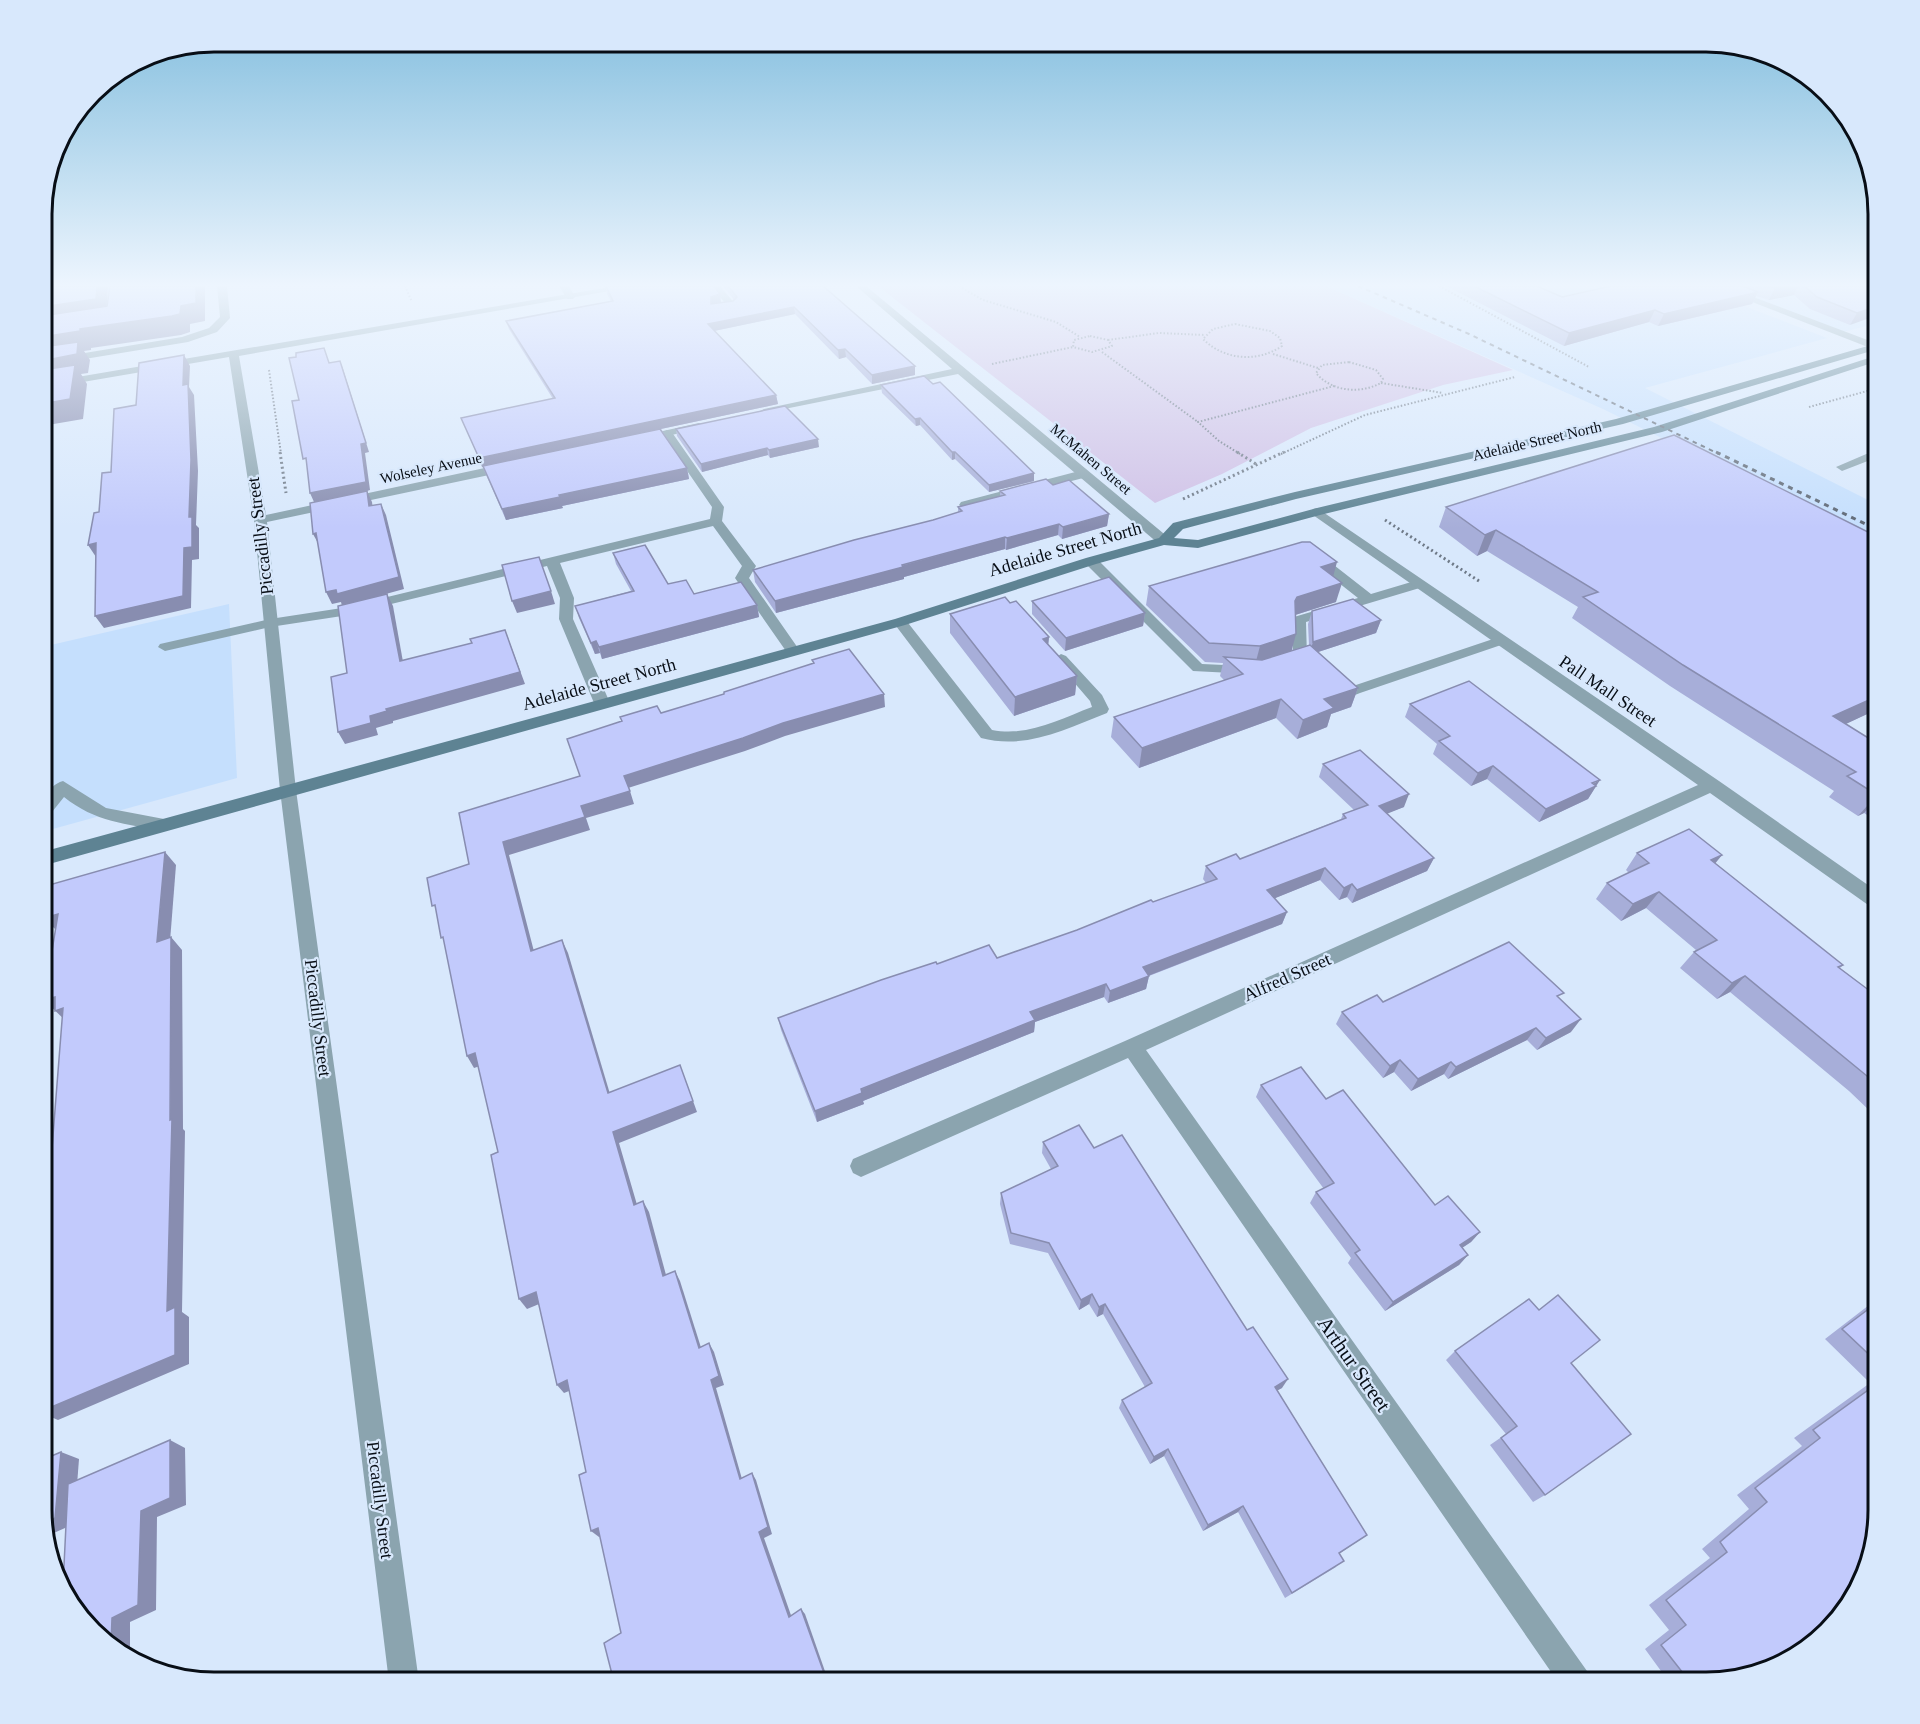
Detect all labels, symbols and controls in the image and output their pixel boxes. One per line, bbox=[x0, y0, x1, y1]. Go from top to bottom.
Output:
street label: Adelaide Street North bbox=[1471, 418, 1603, 464]
street label: McMahen Street bbox=[1047, 421, 1135, 498]
street label: Wolseley Avenue bbox=[379, 449, 484, 487]
street label: Piccadilly Street bbox=[243, 476, 277, 596]
street label: Adelaide Street North bbox=[986, 518, 1144, 580]
street label: Pall Mall Street bbox=[1556, 651, 1660, 731]
street label: Adelaide Street North bbox=[520, 654, 678, 714]
street label: Alfred Street bbox=[1240, 949, 1334, 1005]
street label: Piccadilly Street bbox=[301, 958, 335, 1078]
street label: Arthur Street bbox=[1313, 1312, 1396, 1416]
street label: Piccadilly Street bbox=[363, 1440, 397, 1560]

